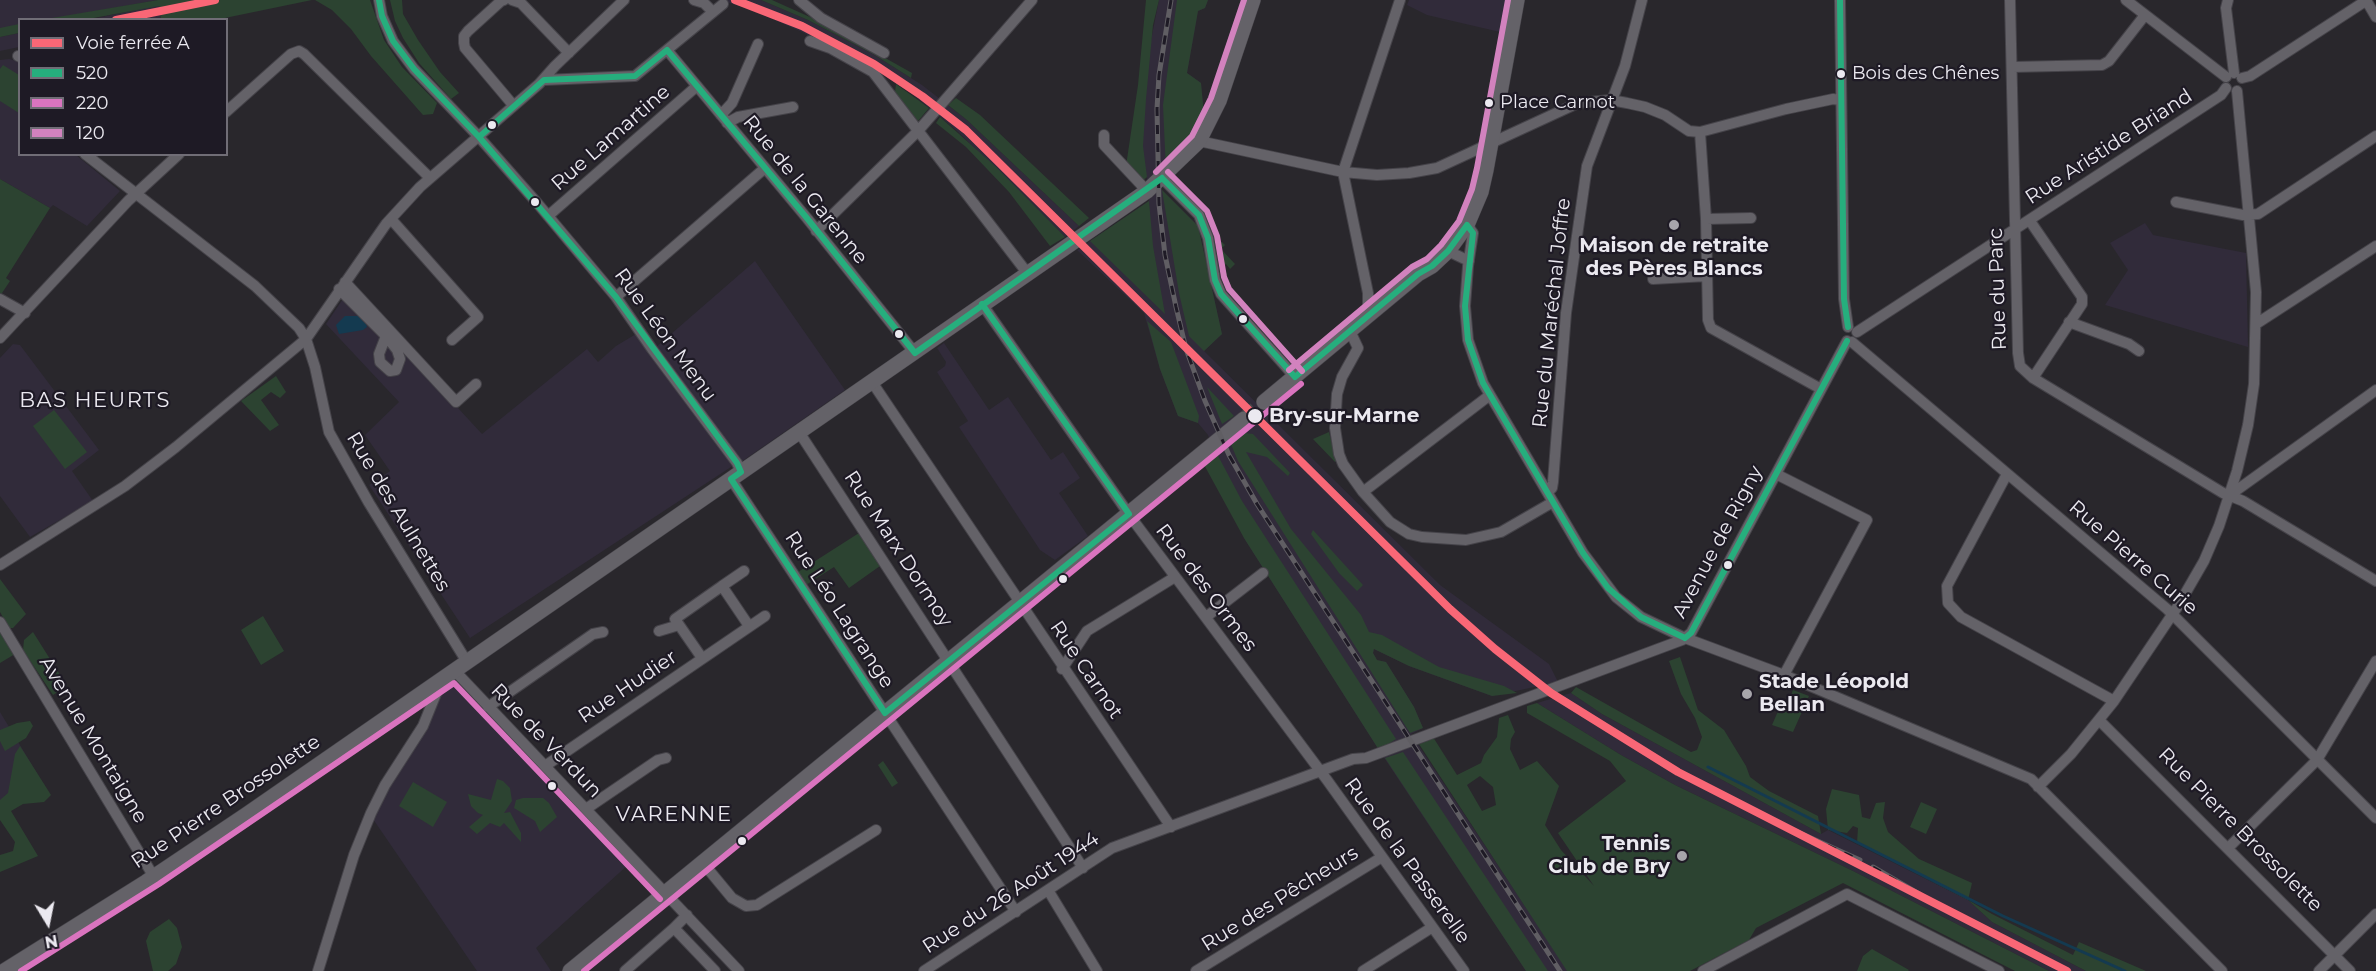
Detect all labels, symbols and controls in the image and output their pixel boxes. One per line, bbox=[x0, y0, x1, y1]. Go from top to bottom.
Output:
legend bbox=[18, 18, 228, 156]
text: Voie ferrée A bbox=[76, 32, 190, 54]
text: 520 bbox=[76, 62, 108, 84]
place label: Bois des Chênes bbox=[1852, 63, 1999, 85]
marker: Bois des Chênes bbox=[1835, 68, 1847, 80]
street label: Rue Lamartine bbox=[547, 80, 675, 196]
street label: Rue Aristide Briand bbox=[2021, 84, 2197, 210]
text: 220 bbox=[76, 92, 108, 114]
place label: Place Carnot bbox=[1500, 92, 1615, 114]
marker: Place Carnot bbox=[1483, 97, 1495, 109]
street label: Rue de la Garenne bbox=[738, 111, 872, 269]
unlabelled marker bbox=[486, 119, 498, 131]
text: 120 bbox=[76, 122, 105, 144]
unlabelled marker bbox=[529, 196, 541, 208]
street label: Rue du Maréchal Joffre bbox=[1528, 197, 1576, 429]
marker: Maison de retraite des Pères Blancs bbox=[1667, 218, 1681, 232]
street label: Rue du Parc bbox=[1984, 227, 2012, 351]
place label: Maison de retraite des Pères Blancs bbox=[1579, 234, 1769, 281]
street label: Rue Léon Menu bbox=[609, 264, 721, 406]
unlabelled marker bbox=[1237, 313, 1249, 325]
unlabelled marker bbox=[893, 328, 905, 340]
district label: BAS HEURTS bbox=[19, 388, 171, 414]
place label: Bry-sur-Marne bbox=[1269, 404, 1419, 428]
marker: Bry-sur-Marne bbox=[1246, 407, 1264, 425]
street label: Rue des Aulnettes bbox=[341, 428, 455, 596]
street label: Avenue de Rigny bbox=[1668, 462, 1768, 622]
street label: Rue Marx Dormoy bbox=[839, 467, 957, 631]
street label: Rue Pierre Curie bbox=[2064, 496, 2202, 620]
street label: Rue des Ormes bbox=[1150, 519, 1262, 657]
street label: Rue Léo Lagrange bbox=[779, 527, 899, 693]
unlabelled marker bbox=[1722, 559, 1734, 571]
unlabelled marker bbox=[1057, 573, 1069, 585]
street label: Rue Carnot bbox=[1044, 616, 1128, 724]
street label: Rue Hudier bbox=[574, 645, 682, 729]
street label: Avenue Montaigne bbox=[34, 652, 152, 828]
place label: Stade Léopold Bellan bbox=[1759, 670, 1909, 717]
street label: Rue de Verdun bbox=[486, 679, 606, 803]
marker: Stade Léopold Bellan bbox=[1740, 687, 1754, 701]
street label: Rue Pierre Brossolette bbox=[127, 730, 325, 874]
street label: Rue Pierre Brossolette bbox=[2153, 743, 2327, 917]
street label: Rue de la Passerelle bbox=[1339, 774, 1475, 948]
unlabelled marker bbox=[546, 780, 558, 792]
district label: VARENNE bbox=[616, 802, 732, 828]
street label: Rue du 26 Août 1944 bbox=[918, 827, 1104, 959]
place label: Tennis Club de Bry bbox=[1548, 832, 1670, 879]
unlabelled marker bbox=[736, 835, 748, 847]
street label: Rue des Pêcheurs bbox=[1197, 841, 1363, 957]
marker: Tennis Club de Bry bbox=[1675, 849, 1689, 863]
north arrow bbox=[18, 893, 78, 953]
text: N bbox=[43, 931, 59, 952]

